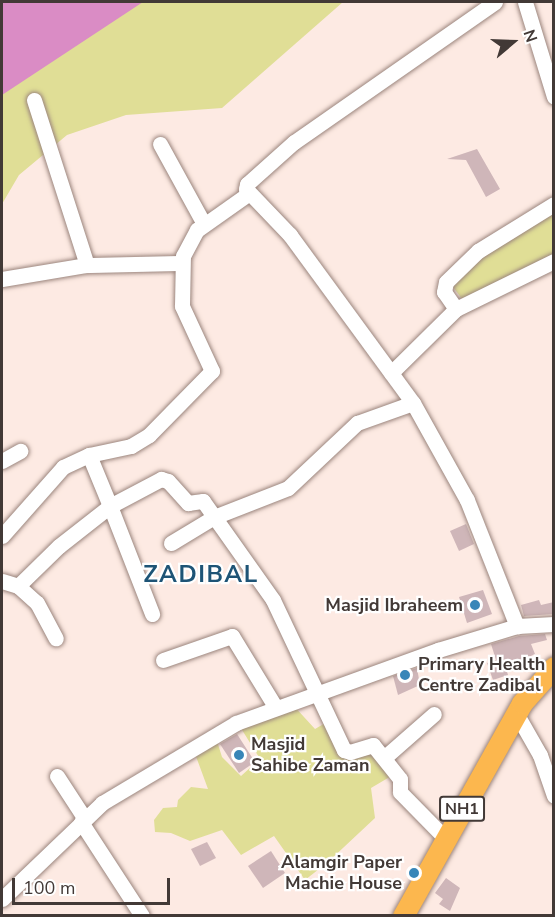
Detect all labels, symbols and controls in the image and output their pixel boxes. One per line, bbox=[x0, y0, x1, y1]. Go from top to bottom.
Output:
north arrow bbox=[483, 12, 543, 72]
text: N bbox=[518, 27, 542, 45]
district label: ZADIBAL bbox=[143, 561, 259, 589]
place label: Masjid Ibraheem bbox=[325, 594, 463, 616]
marker: Masjid Ibraheem bbox=[468, 598, 482, 612]
place label: Primary Health Centre Zadibal bbox=[418, 654, 545, 696]
marker: Primary Health Centre Zadibal bbox=[396, 666, 414, 684]
place label: Masjid Sahibe Zaman bbox=[251, 734, 369, 777]
marker: Masjid Sahibe Zaman bbox=[232, 748, 246, 762]
road number: NH1 bbox=[438, 796, 486, 822]
place label: Alamgir Paper Machie House bbox=[281, 852, 402, 894]
scale bar bbox=[15, 866, 172, 904]
marker: Alamgir Paper Machie House bbox=[407, 866, 421, 880]
text: 100 m bbox=[23, 876, 75, 900]

